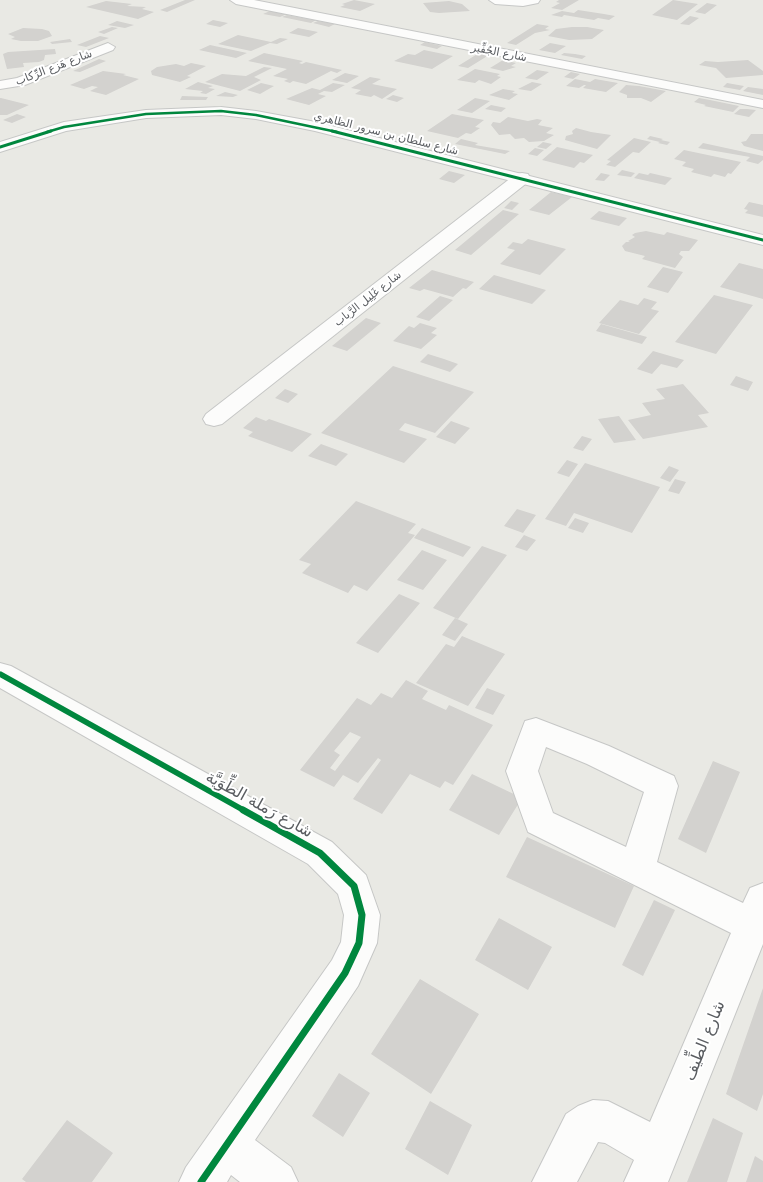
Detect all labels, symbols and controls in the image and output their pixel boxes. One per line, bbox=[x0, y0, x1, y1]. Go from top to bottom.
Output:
street label: شارع الجُفِّير bbox=[470, 41, 528, 65]
street label: شارع هَزع الرِّكاب bbox=[14, 47, 94, 89]
street label: شارع سلطان بن سرور الظاهري bbox=[312, 110, 460, 158]
street label: شارع غَلِيل الرَّباب bbox=[332, 269, 404, 329]
street label: شارع رَملة الطِّوَيَّة bbox=[202, 768, 316, 842]
street label: شارع الطِّيف bbox=[680, 998, 730, 1084]

